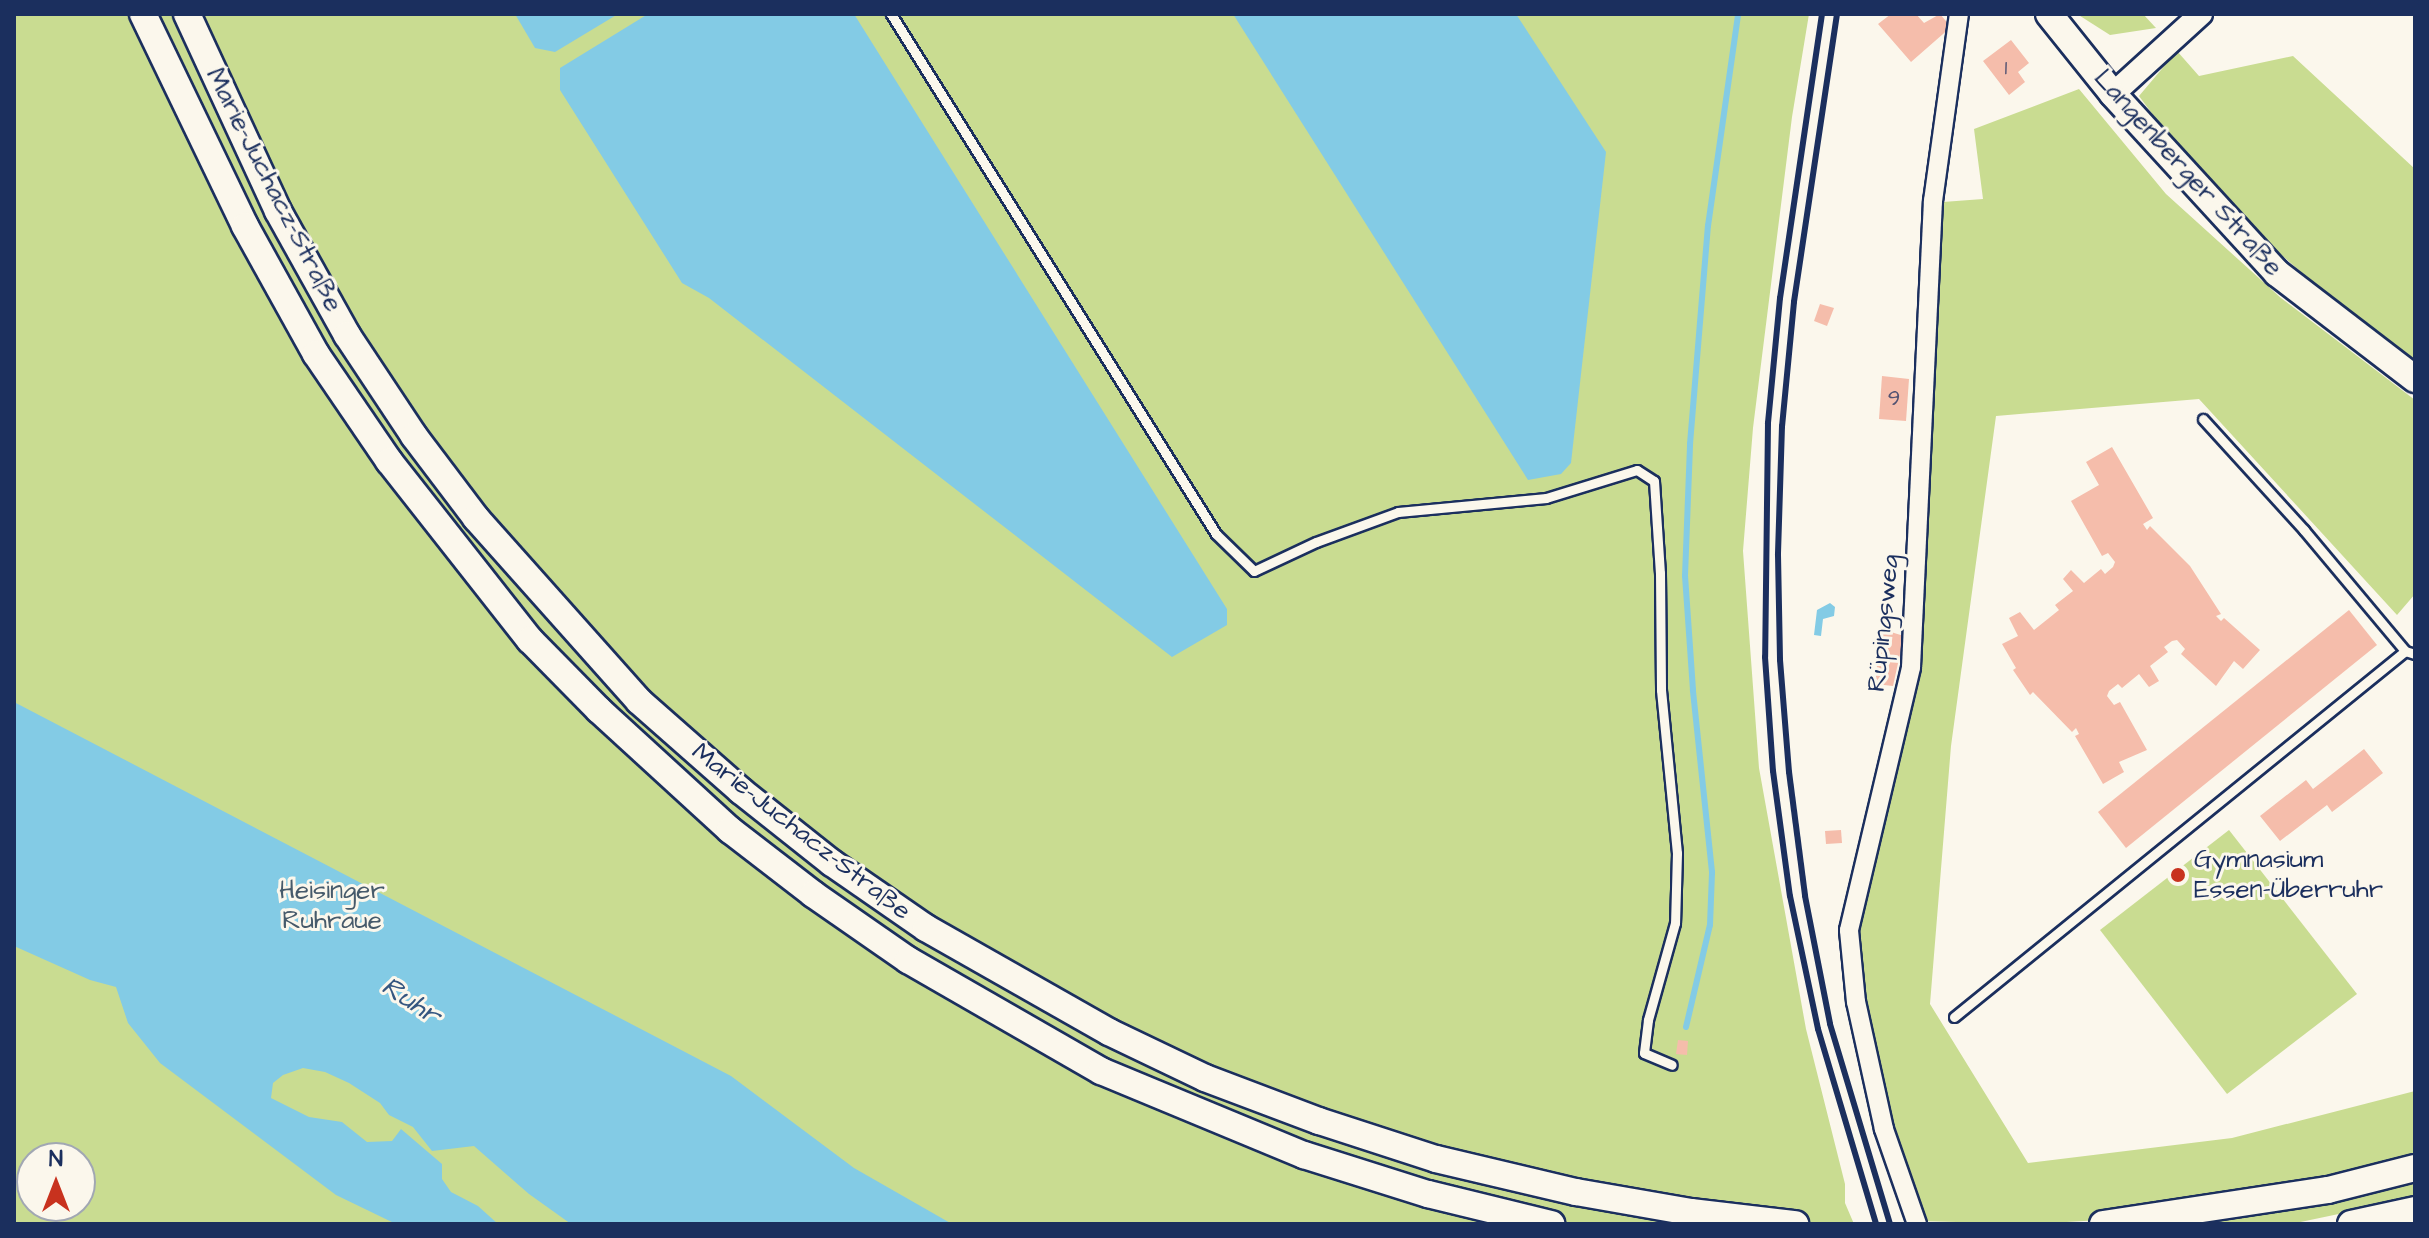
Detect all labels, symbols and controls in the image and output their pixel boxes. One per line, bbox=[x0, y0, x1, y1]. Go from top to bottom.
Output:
house number: 1 bbox=[2005, 55, 2007, 81]
street label: Marie-Juchacz-Straße bbox=[199, 63, 349, 317]
street label: Langenberger Straße bbox=[2087, 63, 2289, 283]
house number: 9 bbox=[1888, 386, 1900, 412]
street label: Rüpingsweg bbox=[1861, 553, 1907, 693]
street label: Marie-Juchacz-Straße bbox=[685, 737, 917, 927]
place label: Gymnasium Essen-Überruhr bbox=[2194, 844, 2383, 906]
marker: Gymnasium Essen-Überruhr bbox=[2169, 866, 2187, 884]
park label: Heisinger Ruhraue bbox=[279, 875, 385, 936]
water label: Ruhr bbox=[375, 970, 447, 1032]
north arrow bbox=[16, 1142, 96, 1222]
text: N bbox=[49, 1144, 63, 1175]

